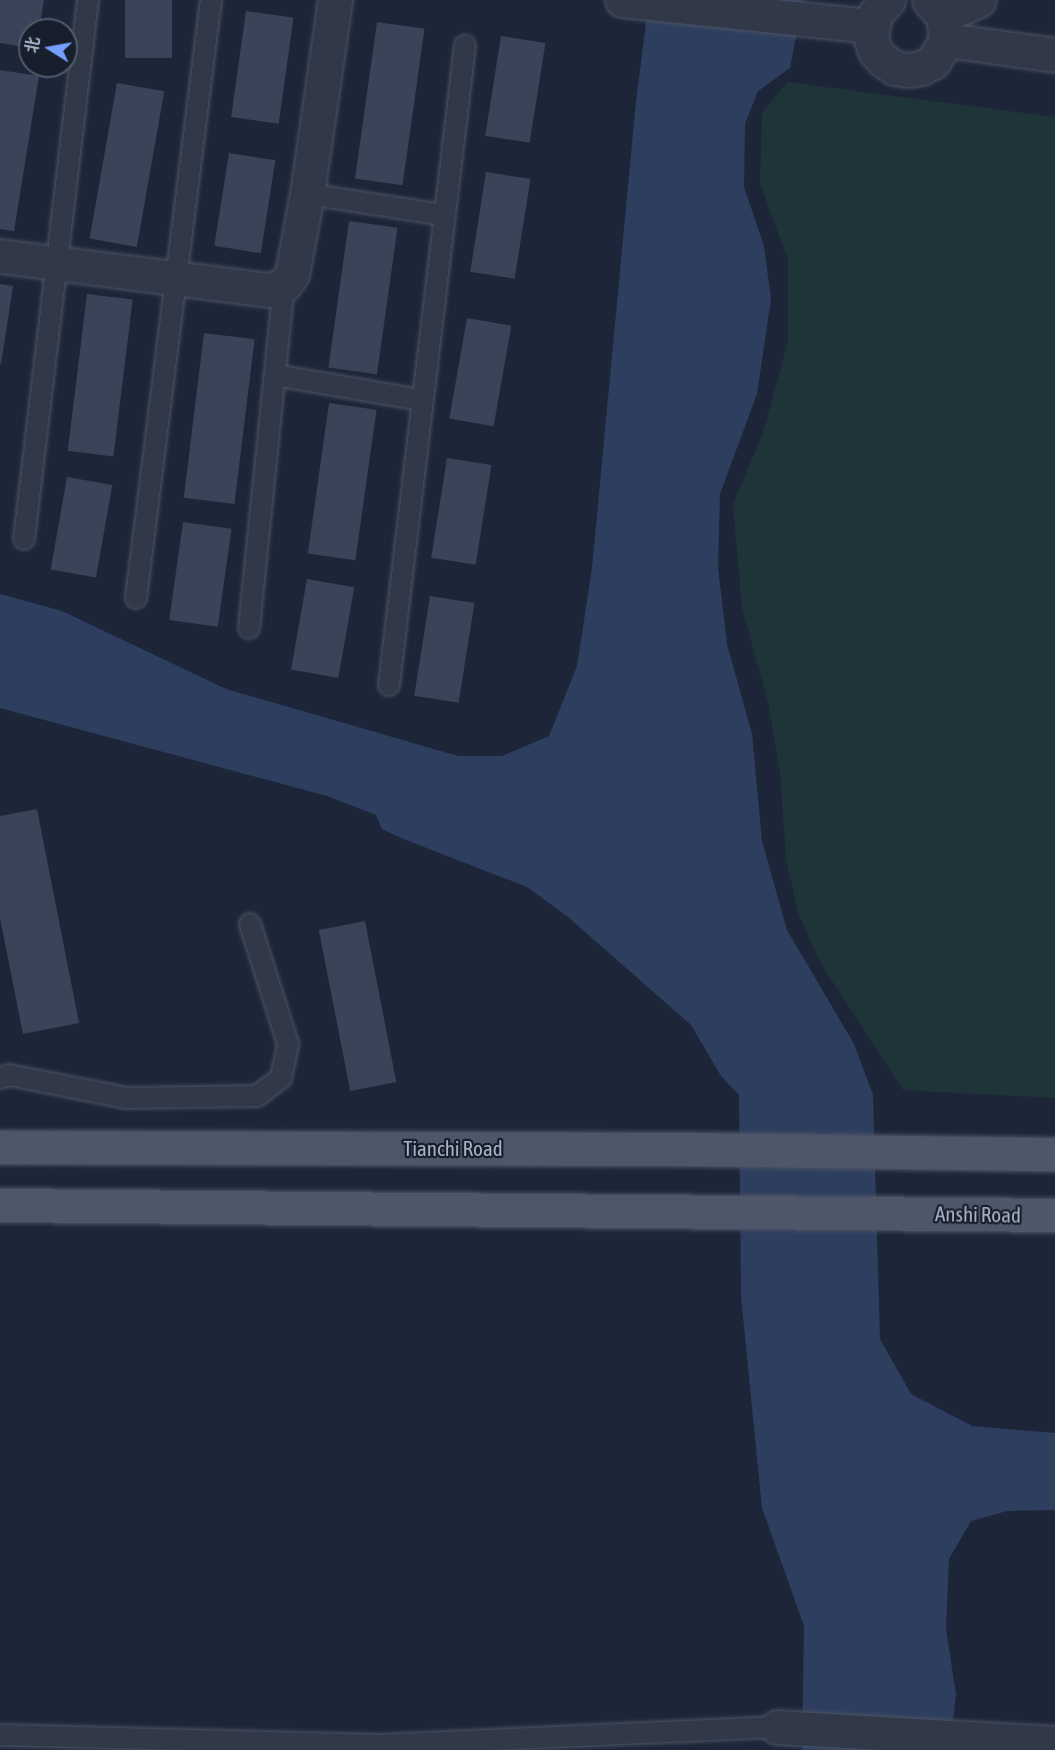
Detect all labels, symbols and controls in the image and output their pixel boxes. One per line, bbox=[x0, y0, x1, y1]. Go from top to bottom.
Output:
north arrow bbox=[18, 18, 78, 78]
text: 北 bbox=[22, 35, 43, 55]
street label: Tianchi Road bbox=[403, 1135, 503, 1161]
street label: Anshi Road bbox=[935, 1201, 1021, 1227]

